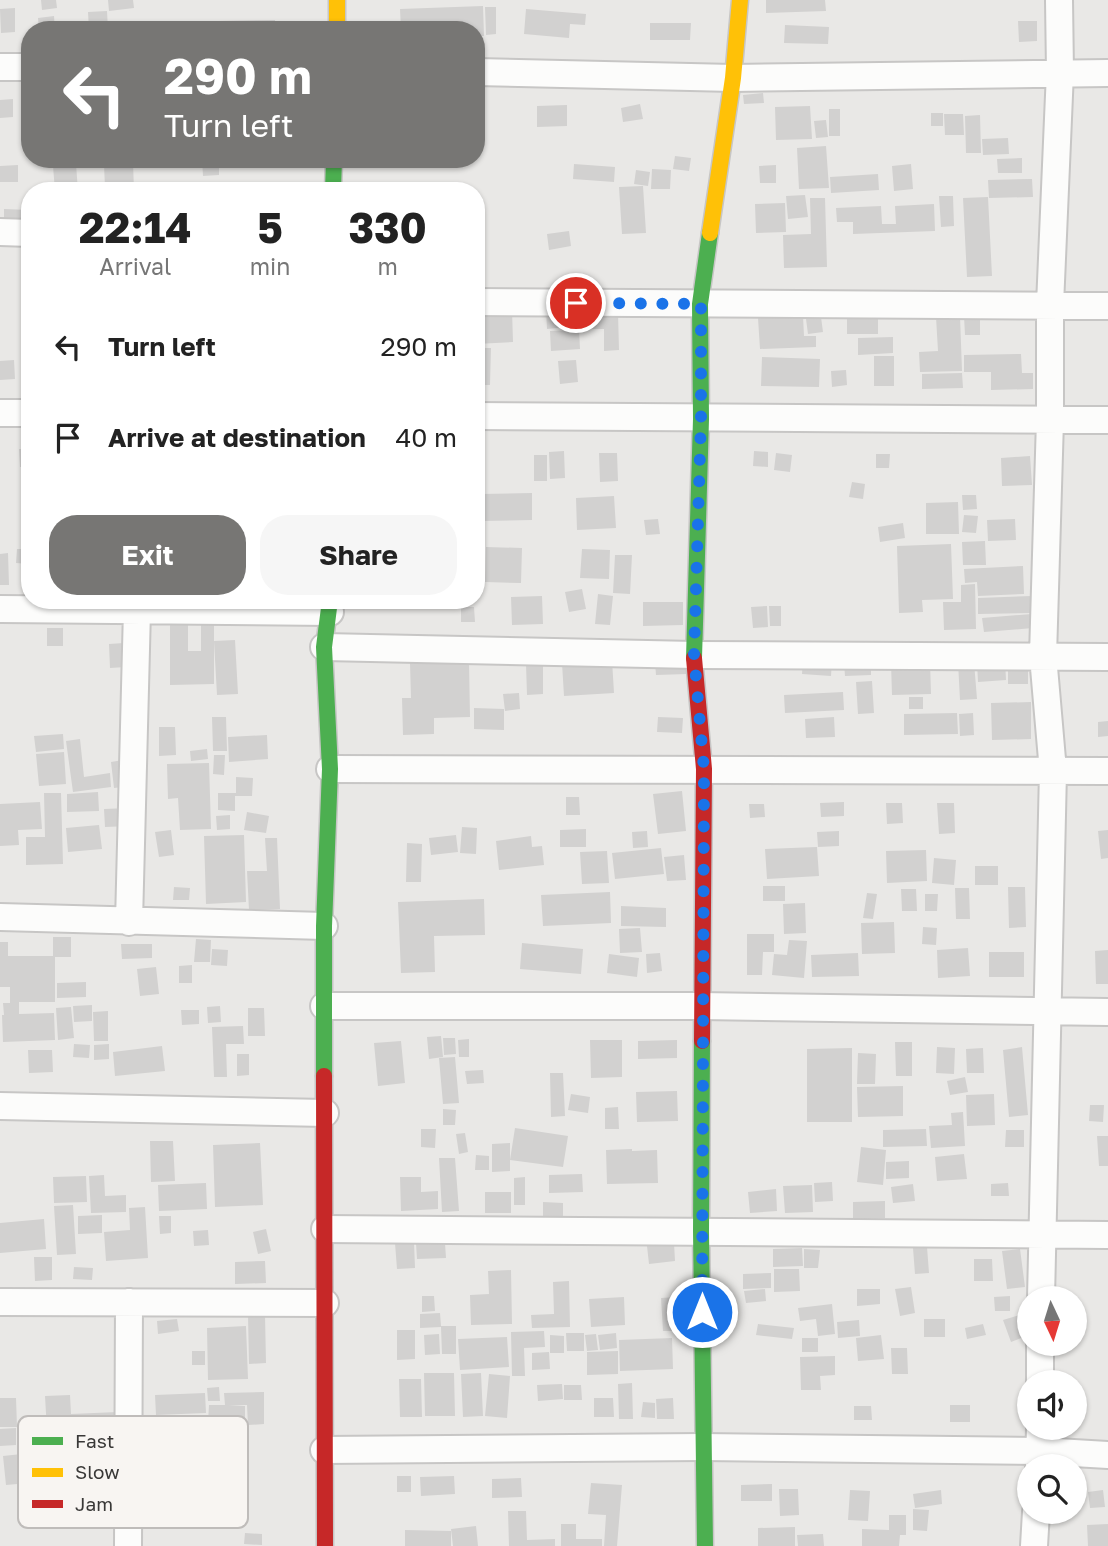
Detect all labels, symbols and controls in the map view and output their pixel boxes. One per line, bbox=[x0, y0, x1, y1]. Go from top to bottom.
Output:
text: 290 m bbox=[164, 46, 312, 105]
icon: left bbox=[49, 49, 140, 140]
text: Turn left bbox=[164, 106, 293, 144]
text: 22:14 bbox=[79, 202, 192, 252]
text: 5 bbox=[257, 202, 283, 252]
text: 330 bbox=[348, 202, 427, 252]
text: Arrival bbox=[99, 252, 171, 280]
text: min bbox=[250, 252, 290, 280]
text: m bbox=[377, 252, 398, 280]
pin bbox=[546, 273, 606, 333]
icon: arrive bbox=[557, 284, 595, 322]
icon: left bbox=[49, 328, 87, 366]
text: Turn left bbox=[108, 331, 216, 362]
text: 290 m bbox=[381, 331, 457, 362]
icon: arrive bbox=[49, 419, 87, 457]
text: Arrive at destination bbox=[108, 422, 366, 453]
text: 40 m bbox=[396, 422, 457, 453]
button: Exit bbox=[49, 515, 246, 595]
button: Share bbox=[260, 515, 457, 595]
position arrow bbox=[665, 1275, 739, 1349]
north arrow bbox=[1017, 1286, 1087, 1356]
map controls bbox=[1017, 1286, 1087, 1524]
button: sound bbox=[1017, 1370, 1087, 1440]
legend bbox=[18, 1416, 248, 1528]
text: Fast bbox=[75, 1429, 114, 1452]
button: search bbox=[1017, 1454, 1087, 1524]
text: Slow bbox=[75, 1460, 120, 1483]
text: Jam bbox=[75, 1492, 113, 1515]

